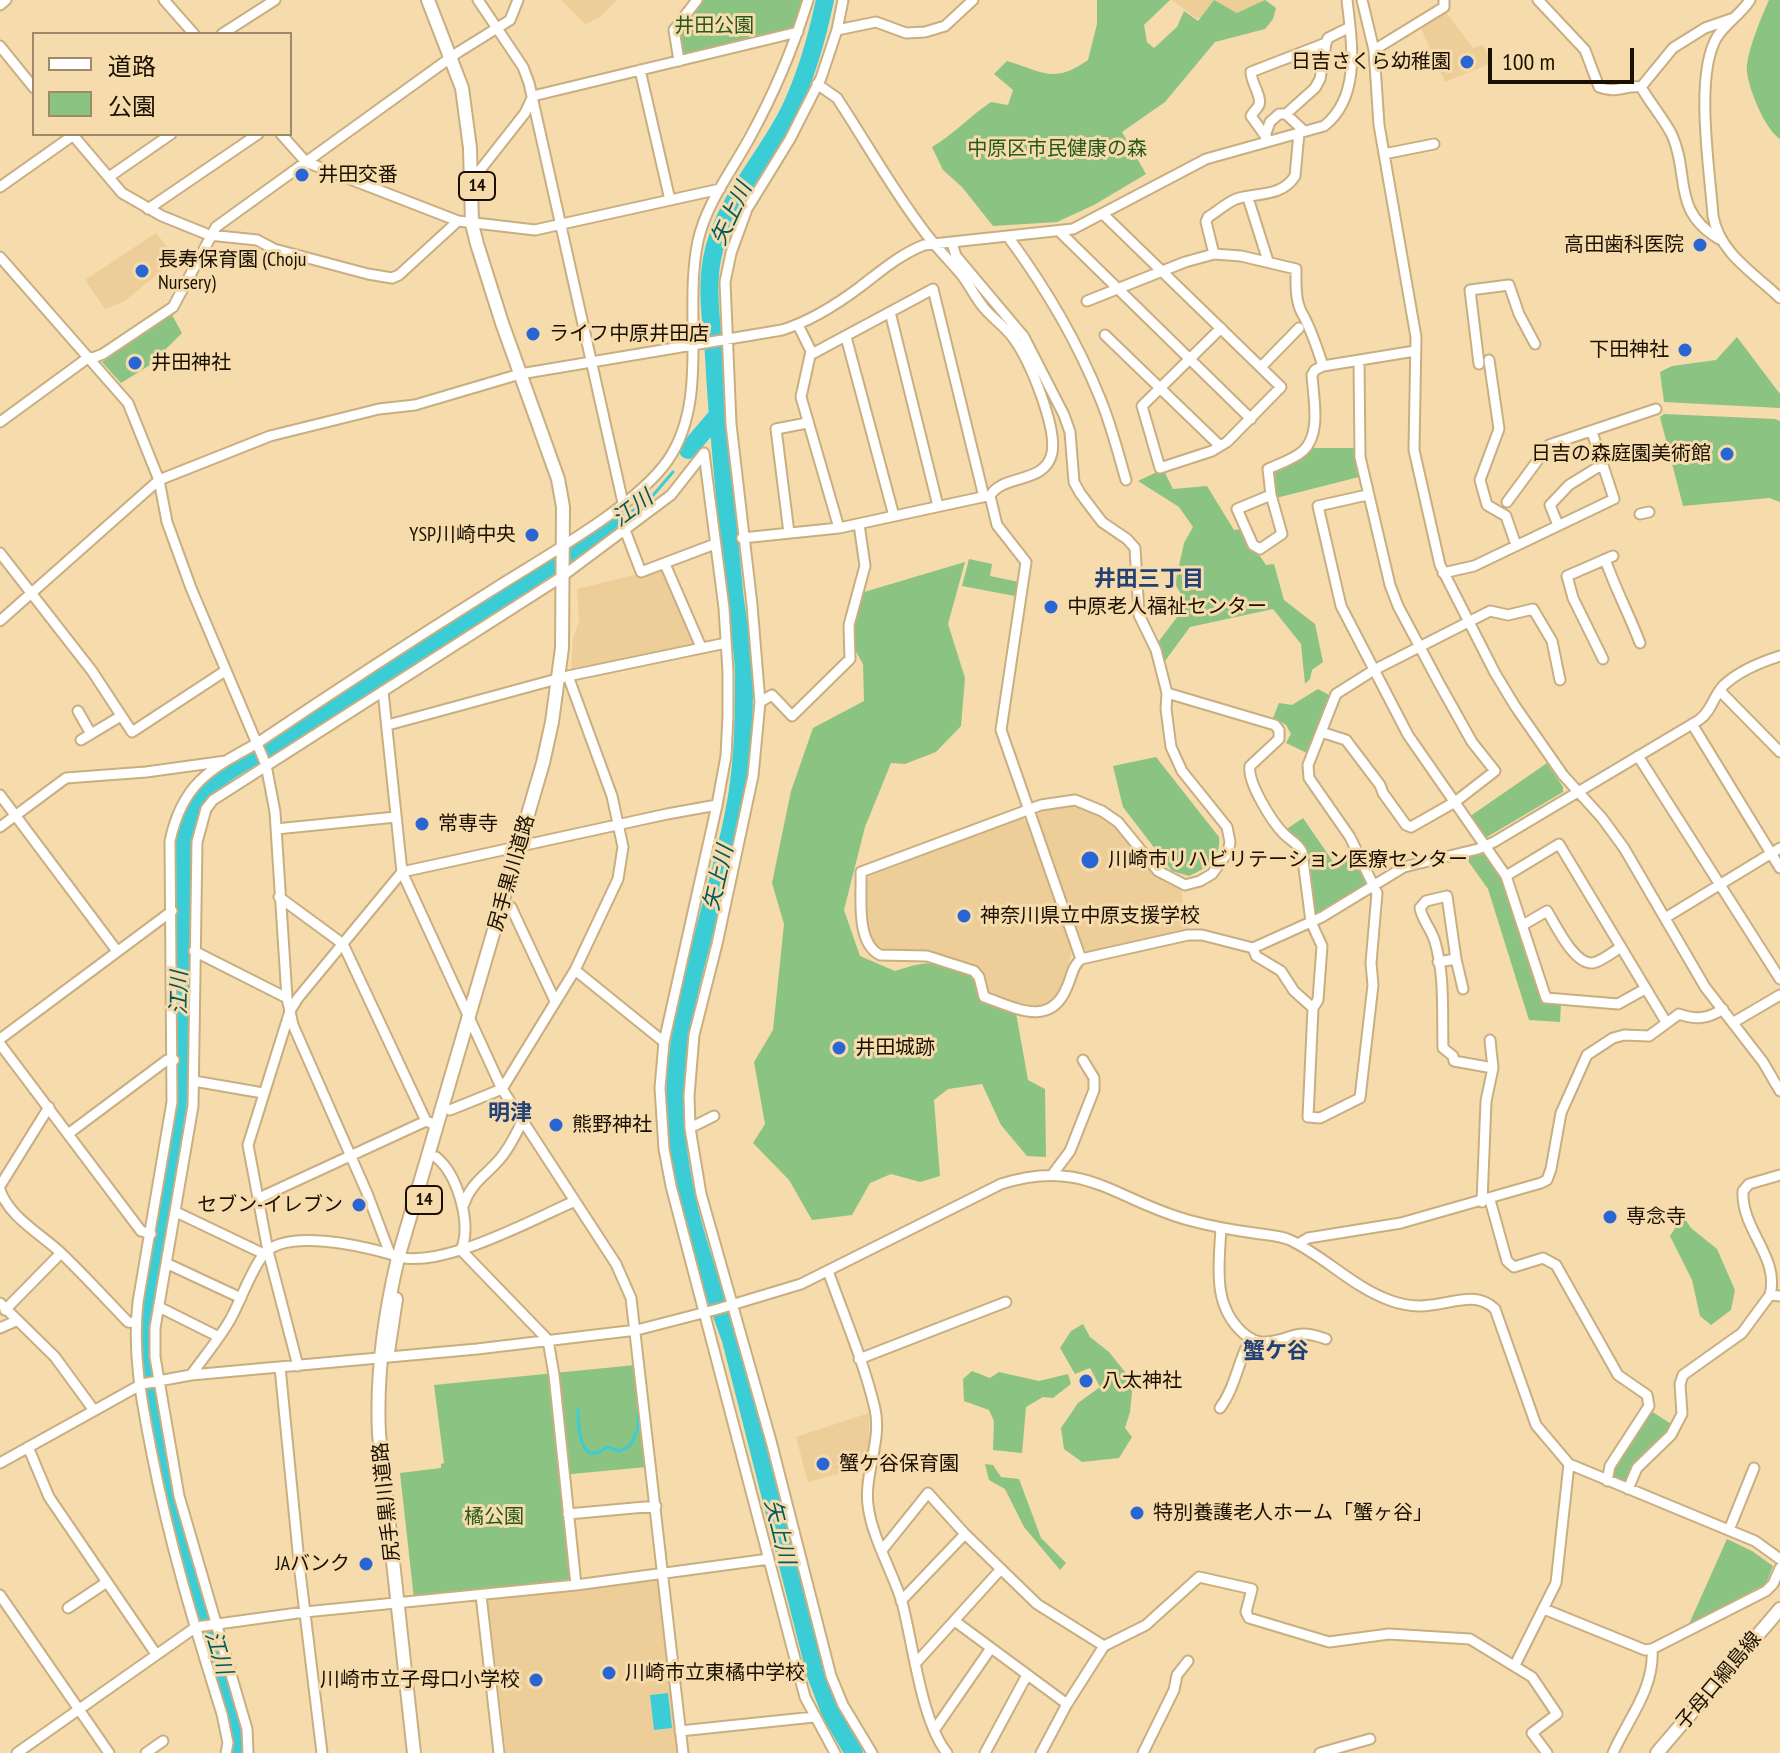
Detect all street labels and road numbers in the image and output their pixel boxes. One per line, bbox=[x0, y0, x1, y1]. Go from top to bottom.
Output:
road number: 14 bbox=[459, 172, 495, 200]
street label: 尻手黒川道路 bbox=[484, 812, 540, 934]
road number: 14 bbox=[406, 1186, 442, 1214]
street label: 尻手黒川道路 bbox=[369, 1441, 405, 1563]
street label: 子母口綱島線 bbox=[1671, 1627, 1767, 1735]

